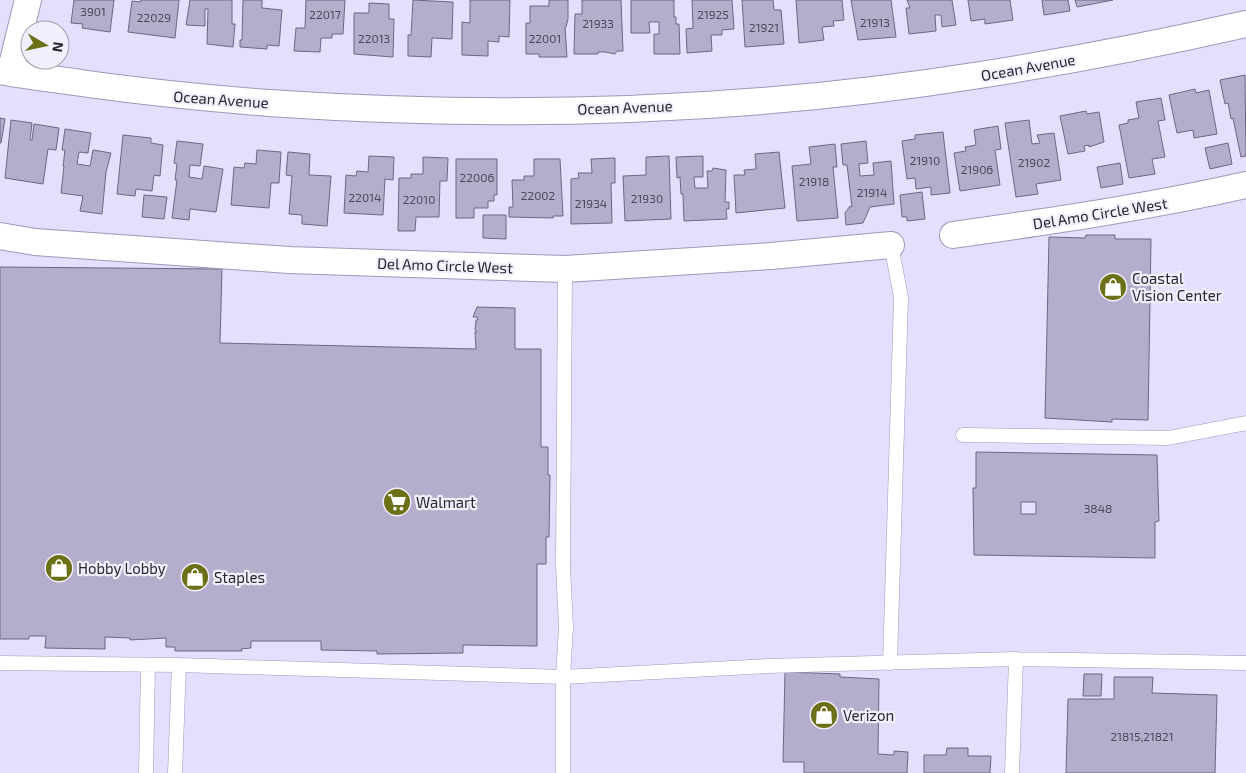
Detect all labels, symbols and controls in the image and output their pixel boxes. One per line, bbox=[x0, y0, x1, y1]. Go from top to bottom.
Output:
house number: 3901 bbox=[80, 4, 106, 18]
house number: 22017 bbox=[309, 7, 341, 21]
house number: 21925 bbox=[697, 7, 729, 21]
house number: 22029 bbox=[137, 10, 171, 24]
house number: 21913 bbox=[860, 15, 890, 29]
house number: 21933 bbox=[582, 16, 614, 30]
north arrow bbox=[20, 20, 70, 70]
house number: 21921 bbox=[749, 20, 779, 34]
house number: 22013 bbox=[358, 31, 390, 45]
house number: 22001 bbox=[529, 31, 561, 45]
text: N bbox=[49, 41, 68, 53]
street label: Ocean Avenue bbox=[979, 50, 1077, 84]
street label: Ocean Avenue bbox=[173, 87, 269, 111]
street label: Ocean Avenue bbox=[577, 96, 673, 118]
house number: 21910 bbox=[910, 153, 940, 167]
house number: 21902 bbox=[1018, 155, 1050, 169]
house number: 21906 bbox=[961, 162, 993, 176]
house number: 22006 bbox=[460, 170, 495, 184]
house number: 21918 bbox=[799, 174, 829, 188]
house number: 21914 bbox=[857, 185, 887, 199]
house number: 22002 bbox=[521, 188, 556, 202]
house number: 22014 bbox=[349, 190, 381, 204]
house number: 21930 bbox=[631, 191, 663, 205]
house number: 22010 bbox=[403, 192, 435, 206]
street label: Del Amo Circle West bbox=[1032, 193, 1169, 233]
house number: 21934 bbox=[575, 196, 607, 210]
street label: Del Amo Circle West bbox=[377, 254, 513, 276]
place label: Coastal Vision Center bbox=[1132, 269, 1222, 304]
shop icon: Coastal Vision Center bbox=[1098, 272, 1128, 302]
supermarket icon: Walmart bbox=[382, 487, 412, 517]
place label: Walmart bbox=[416, 493, 476, 511]
house number: 3848 bbox=[1084, 501, 1112, 515]
shop icon: Hobby Lobby bbox=[44, 553, 74, 583]
place label: Hobby Lobby bbox=[78, 559, 166, 577]
shop icon: Staples bbox=[180, 562, 210, 592]
place label: Staples bbox=[214, 568, 265, 586]
shop icon: Verizon bbox=[809, 700, 839, 730]
place label: Verizon bbox=[843, 706, 894, 724]
house number: 21815,21821 bbox=[1110, 729, 1174, 743]

